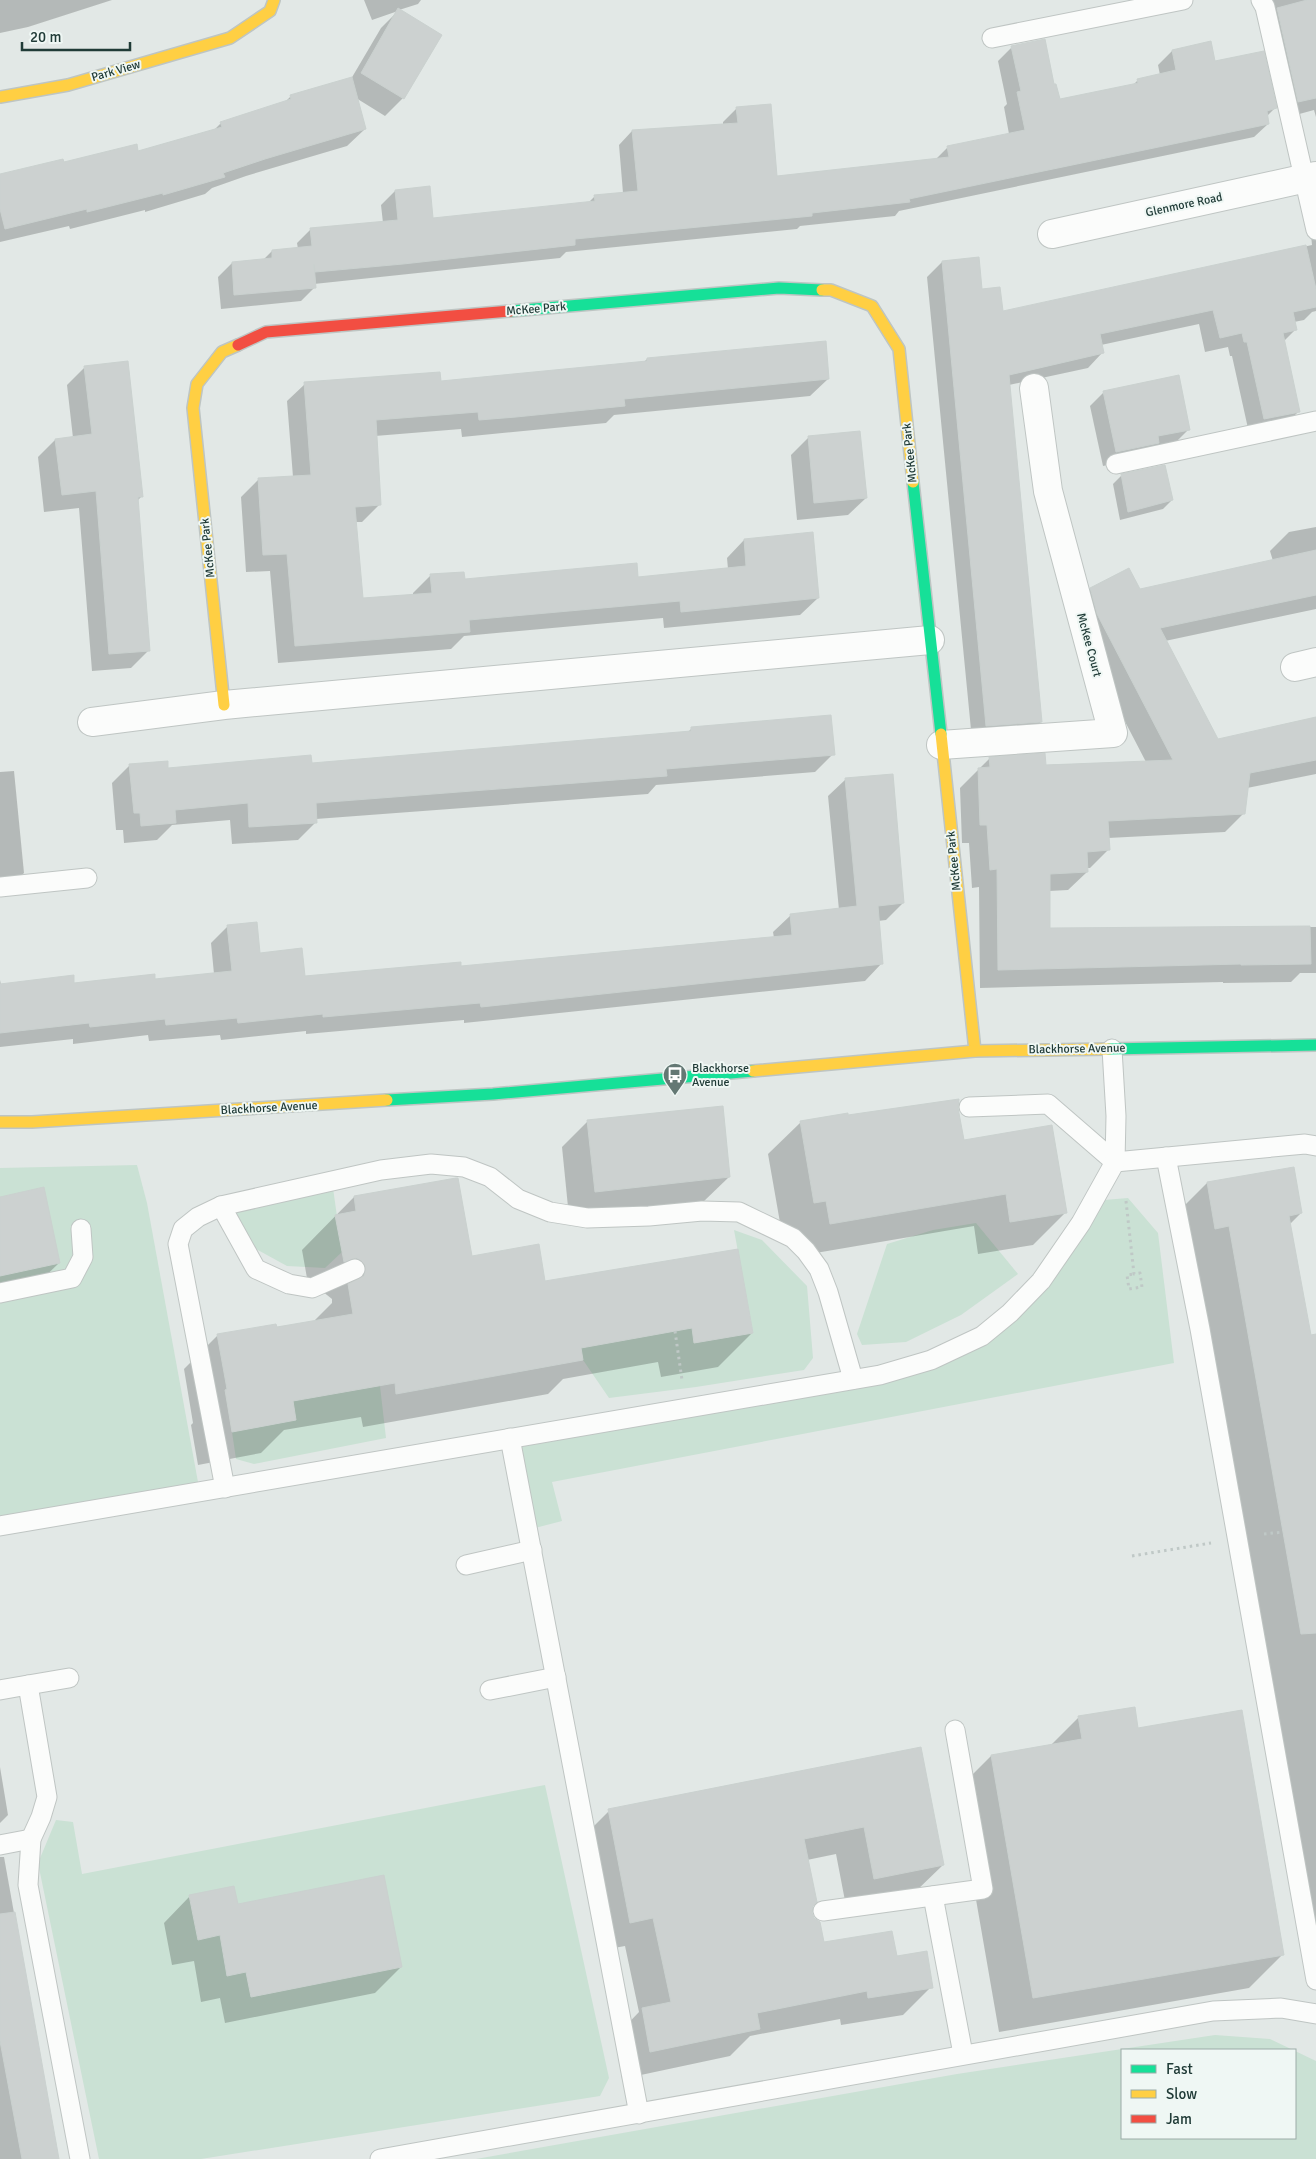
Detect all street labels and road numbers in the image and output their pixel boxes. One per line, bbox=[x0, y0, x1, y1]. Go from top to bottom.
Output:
street label: Park View bbox=[90, 57, 143, 85]
street label: Glenmore Road bbox=[1144, 190, 1224, 220]
street label: McKee Park bbox=[505, 299, 567, 319]
street label: McKee Park bbox=[899, 422, 921, 484]
street label: McKee Park bbox=[197, 517, 219, 579]
street label: McKee Court bbox=[1073, 611, 1105, 679]
street label: McKee Park bbox=[943, 830, 965, 892]
street label: Blackhorse Avenue bbox=[1028, 1041, 1126, 1057]
street label: Blackhorse Avenue bbox=[220, 1098, 318, 1118]

